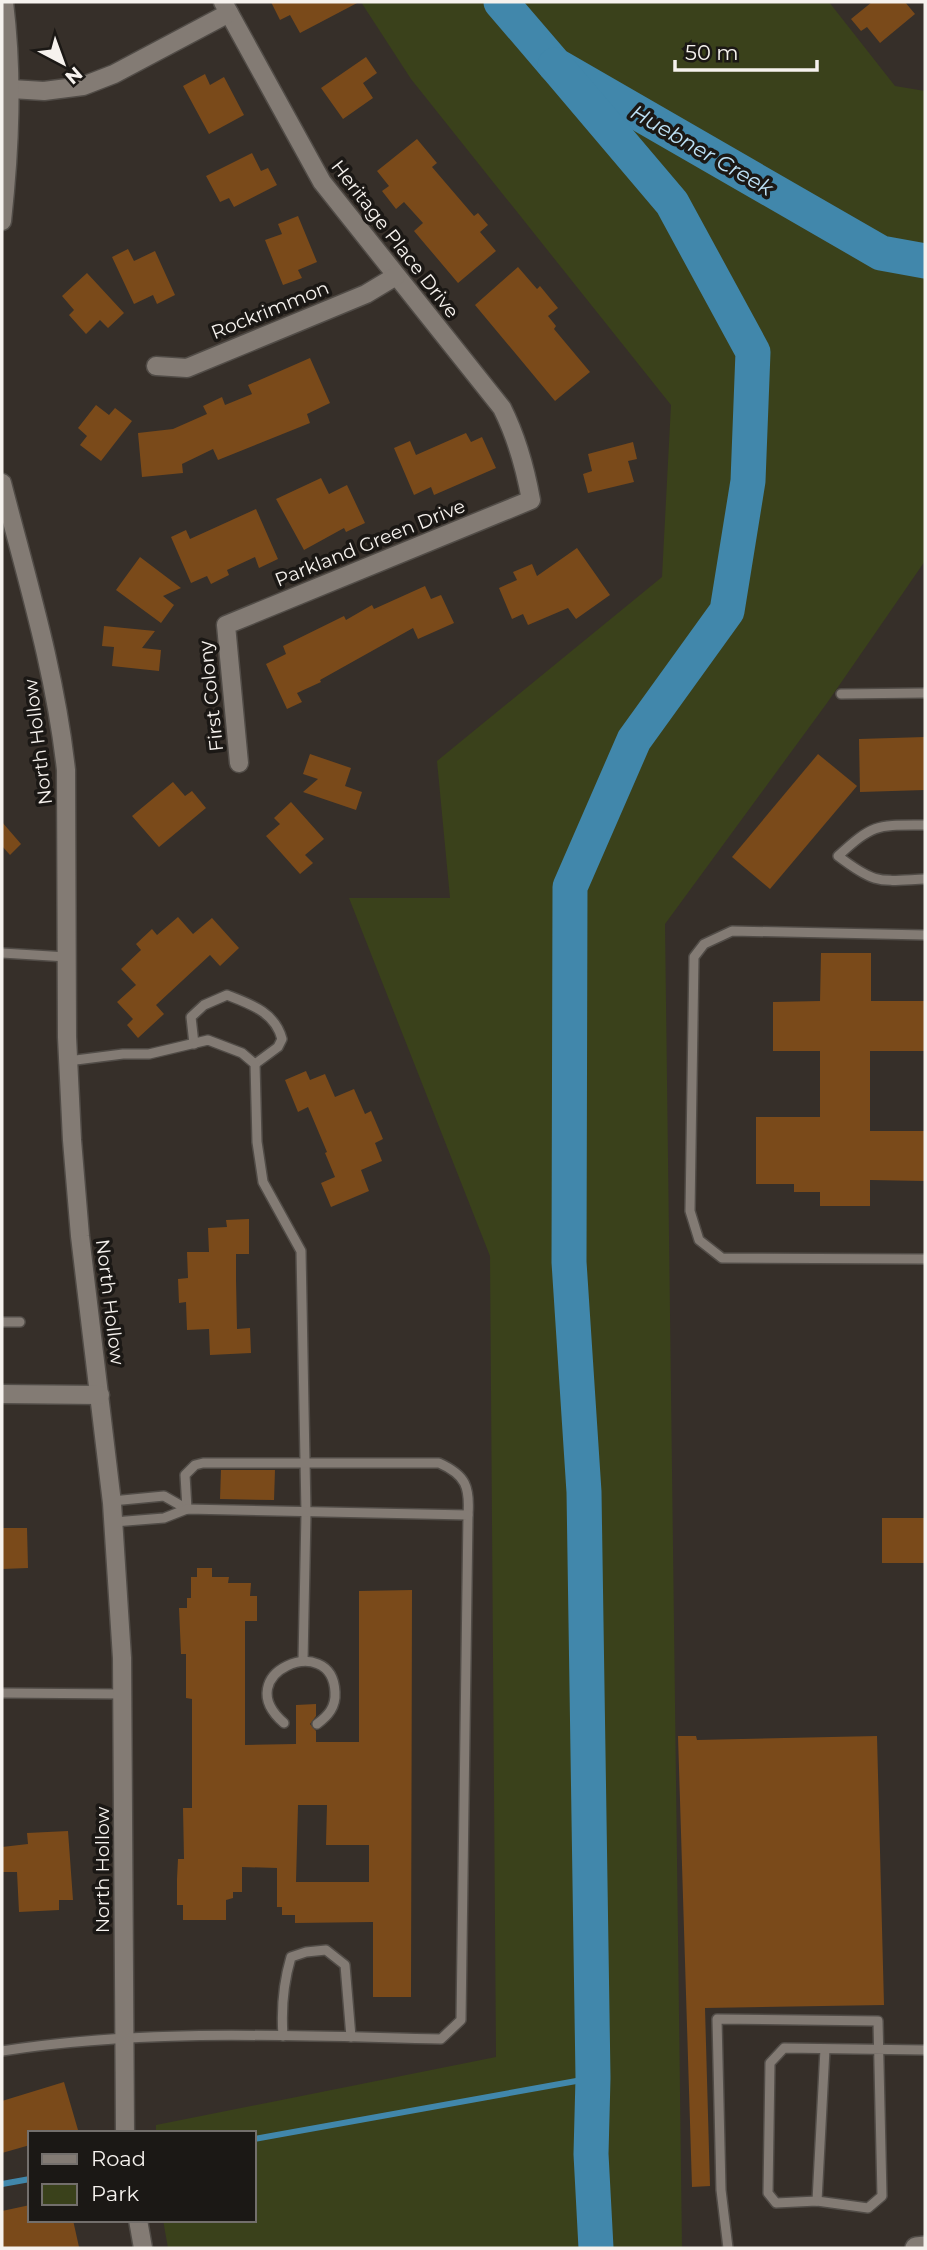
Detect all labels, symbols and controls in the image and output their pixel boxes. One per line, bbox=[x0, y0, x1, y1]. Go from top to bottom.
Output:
north arrow bbox=[28, 28, 98, 98]
scale bar bbox=[675, 28, 817, 72]
text: 50 m bbox=[685, 40, 739, 65]
text: N bbox=[60, 62, 87, 89]
water label: Huebner Creek bbox=[626, 99, 779, 202]
street label: Heritage Place Drive bbox=[326, 155, 464, 323]
street label: Rockrimmon bbox=[208, 276, 332, 344]
street label: Parkland Green Drive bbox=[272, 494, 468, 592]
street label: First Colony bbox=[194, 639, 228, 753]
street label: North Hollow bbox=[19, 677, 57, 806]
street label: North Hollow bbox=[91, 1238, 129, 1367]
street label: North Hollow bbox=[91, 1806, 114, 1933]
legend bbox=[28, 2131, 256, 2222]
text: Road bbox=[91, 2146, 146, 2171]
text: Park bbox=[91, 2181, 139, 2206]

